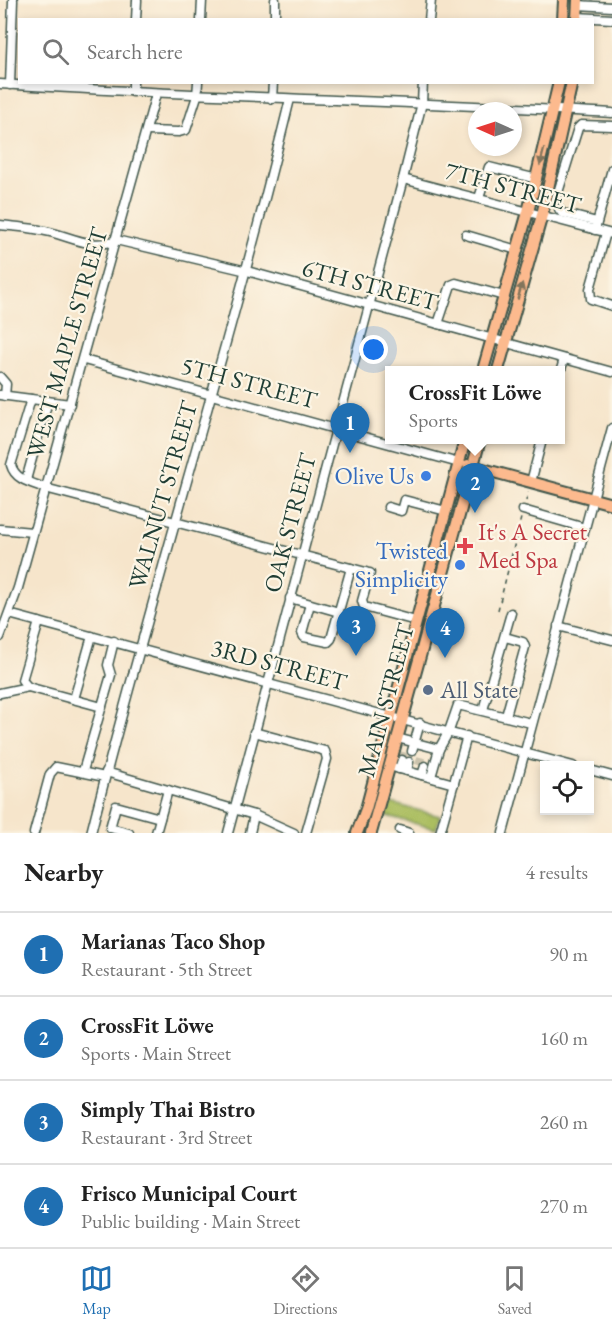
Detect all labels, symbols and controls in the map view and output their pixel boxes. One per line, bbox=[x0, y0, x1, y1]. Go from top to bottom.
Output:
search box bbox=[18, 18, 594, 84]
icon: search bbox=[39, 35, 72, 68]
text: Search here bbox=[87, 37, 182, 66]
north arrow bbox=[468, 102, 522, 156]
one-way arrow bbox=[537, 148, 547, 167]
street label: 7TH STREET bbox=[442, 155, 585, 221]
street label: WEST MAPLE STREET bbox=[19, 223, 115, 462]
street label: 6TH STREET bbox=[299, 252, 442, 318]
one-way arrow bbox=[516, 282, 525, 300]
your location bbox=[359, 335, 388, 364]
street label: 5TH STREET bbox=[178, 350, 321, 416]
popup bbox=[385, 366, 565, 444]
text: CrossFit Löwe bbox=[409, 378, 541, 407]
street label: WALNUT STREET bbox=[121, 396, 204, 593]
pin: 1 bbox=[330, 404, 370, 453]
text: Sports bbox=[409, 407, 458, 433]
street label: OAK STREET bbox=[256, 449, 323, 596]
place label: Olive Us bbox=[335, 460, 414, 491]
pin: 2 bbox=[456, 464, 494, 513]
marker: Olive Us bbox=[419, 469, 433, 483]
place label: It's A Secret Med Spa bbox=[478, 516, 588, 575]
place label: Twisted Simplicity bbox=[355, 535, 449, 594]
marker: It's A Secret Med Spa bbox=[456, 537, 474, 555]
marker: Twisted Simplicity bbox=[453, 558, 467, 572]
pin: 3 bbox=[336, 606, 376, 656]
pin: 4 bbox=[426, 608, 464, 658]
street label: MAIN STREET bbox=[350, 619, 421, 780]
street label: 3RD STREET bbox=[208, 632, 351, 698]
place label: All State bbox=[439, 674, 518, 705]
marker: All State bbox=[421, 683, 435, 697]
map controls bbox=[540, 761, 594, 815]
button: locate bbox=[540, 761, 594, 815]
text: Nearby bbox=[24, 855, 104, 889]
text: 4 results bbox=[525, 859, 588, 885]
text: Marianas Taco Shop bbox=[81, 927, 265, 956]
text: 1 bbox=[38, 941, 49, 967]
text: 90 m bbox=[549, 941, 588, 967]
text: Restaurant · 5th Street bbox=[81, 956, 252, 982]
text: CrossFit Löwe bbox=[81, 1011, 214, 1040]
text: 2 bbox=[38, 1025, 49, 1051]
text: 160 m bbox=[540, 1025, 588, 1051]
text: Sports · Main Street bbox=[81, 1040, 231, 1066]
text: Simply Thai Bistro bbox=[81, 1095, 255, 1124]
text: 3 bbox=[38, 1109, 49, 1135]
text: 260 m bbox=[540, 1109, 588, 1135]
text: Restaurant · 3rd Street bbox=[81, 1124, 252, 1150]
text: Frisco Municipal Court bbox=[81, 1179, 297, 1208]
text: 4 bbox=[38, 1193, 49, 1219]
text: 270 m bbox=[540, 1193, 588, 1219]
text: Public building · Main Street bbox=[81, 1208, 300, 1234]
tab: Map bbox=[80, 1262, 113, 1319]
tab: Directions bbox=[273, 1262, 338, 1319]
tab: Saved bbox=[498, 1262, 532, 1319]

